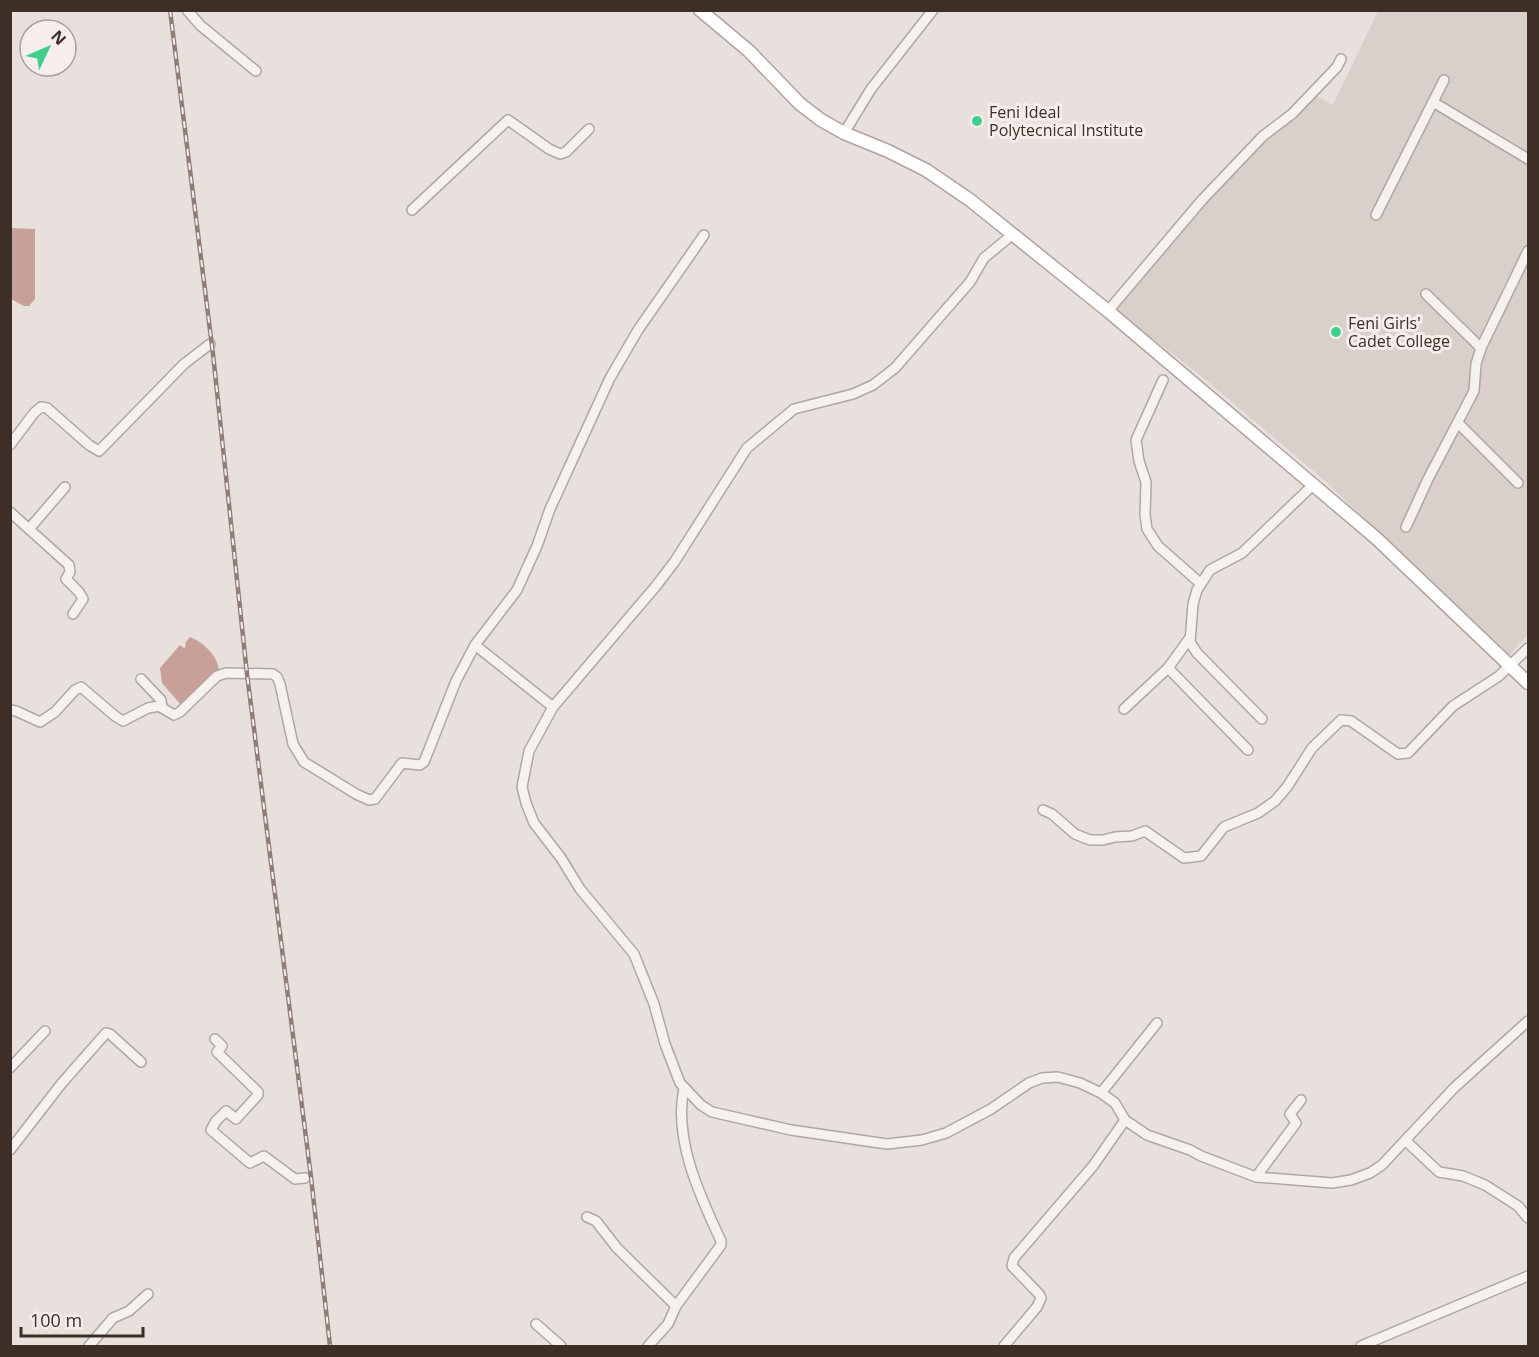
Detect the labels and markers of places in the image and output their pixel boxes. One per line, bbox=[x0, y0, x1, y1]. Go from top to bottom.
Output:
place label: Feni Ideal Polytecnical Institute bbox=[989, 101, 1143, 141]
marker: Feni Ideal Polytecnical Institute bbox=[970, 114, 984, 128]
place label: Feni Girls' Cadet College bbox=[1348, 312, 1450, 352]
marker: Feni Girls' Cadet College bbox=[1329, 325, 1343, 339]

